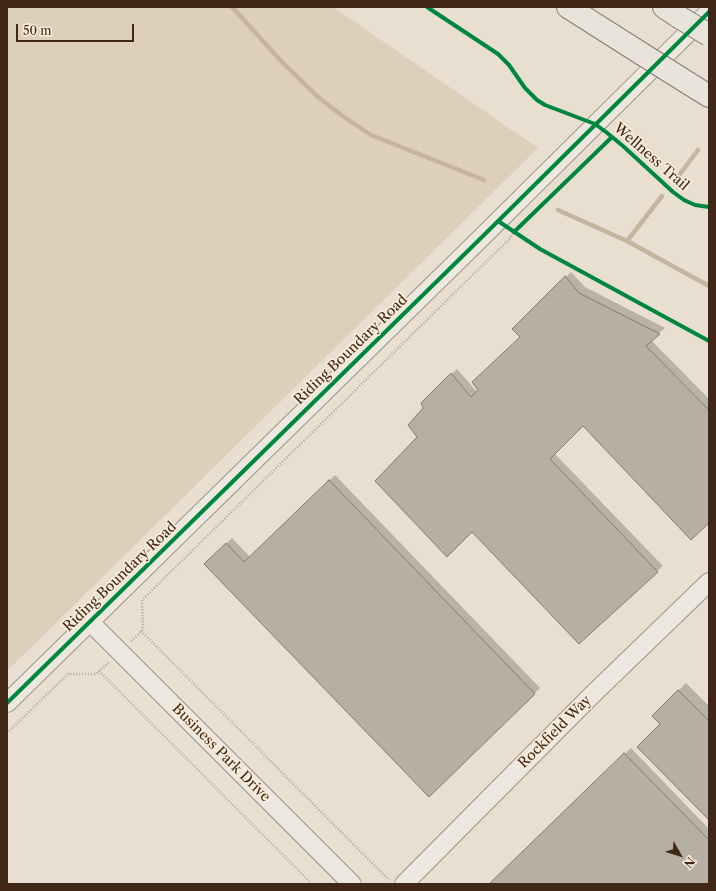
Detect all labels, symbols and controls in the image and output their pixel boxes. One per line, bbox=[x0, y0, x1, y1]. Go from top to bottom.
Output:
scale bar bbox=[18, 16, 136, 42]
text: 50 m bbox=[23, 23, 52, 38]
street label: Wellness Trail bbox=[610, 120, 692, 194]
street label: Riding Boundary Road bbox=[291, 292, 411, 408]
street label: Riding Boundary Road bbox=[60, 519, 180, 635]
street label: Rockfield Way bbox=[515, 692, 595, 772]
street label: Business Park Drive bbox=[168, 700, 274, 806]
north arrow bbox=[660, 835, 700, 875]
text: N bbox=[681, 854, 698, 871]

